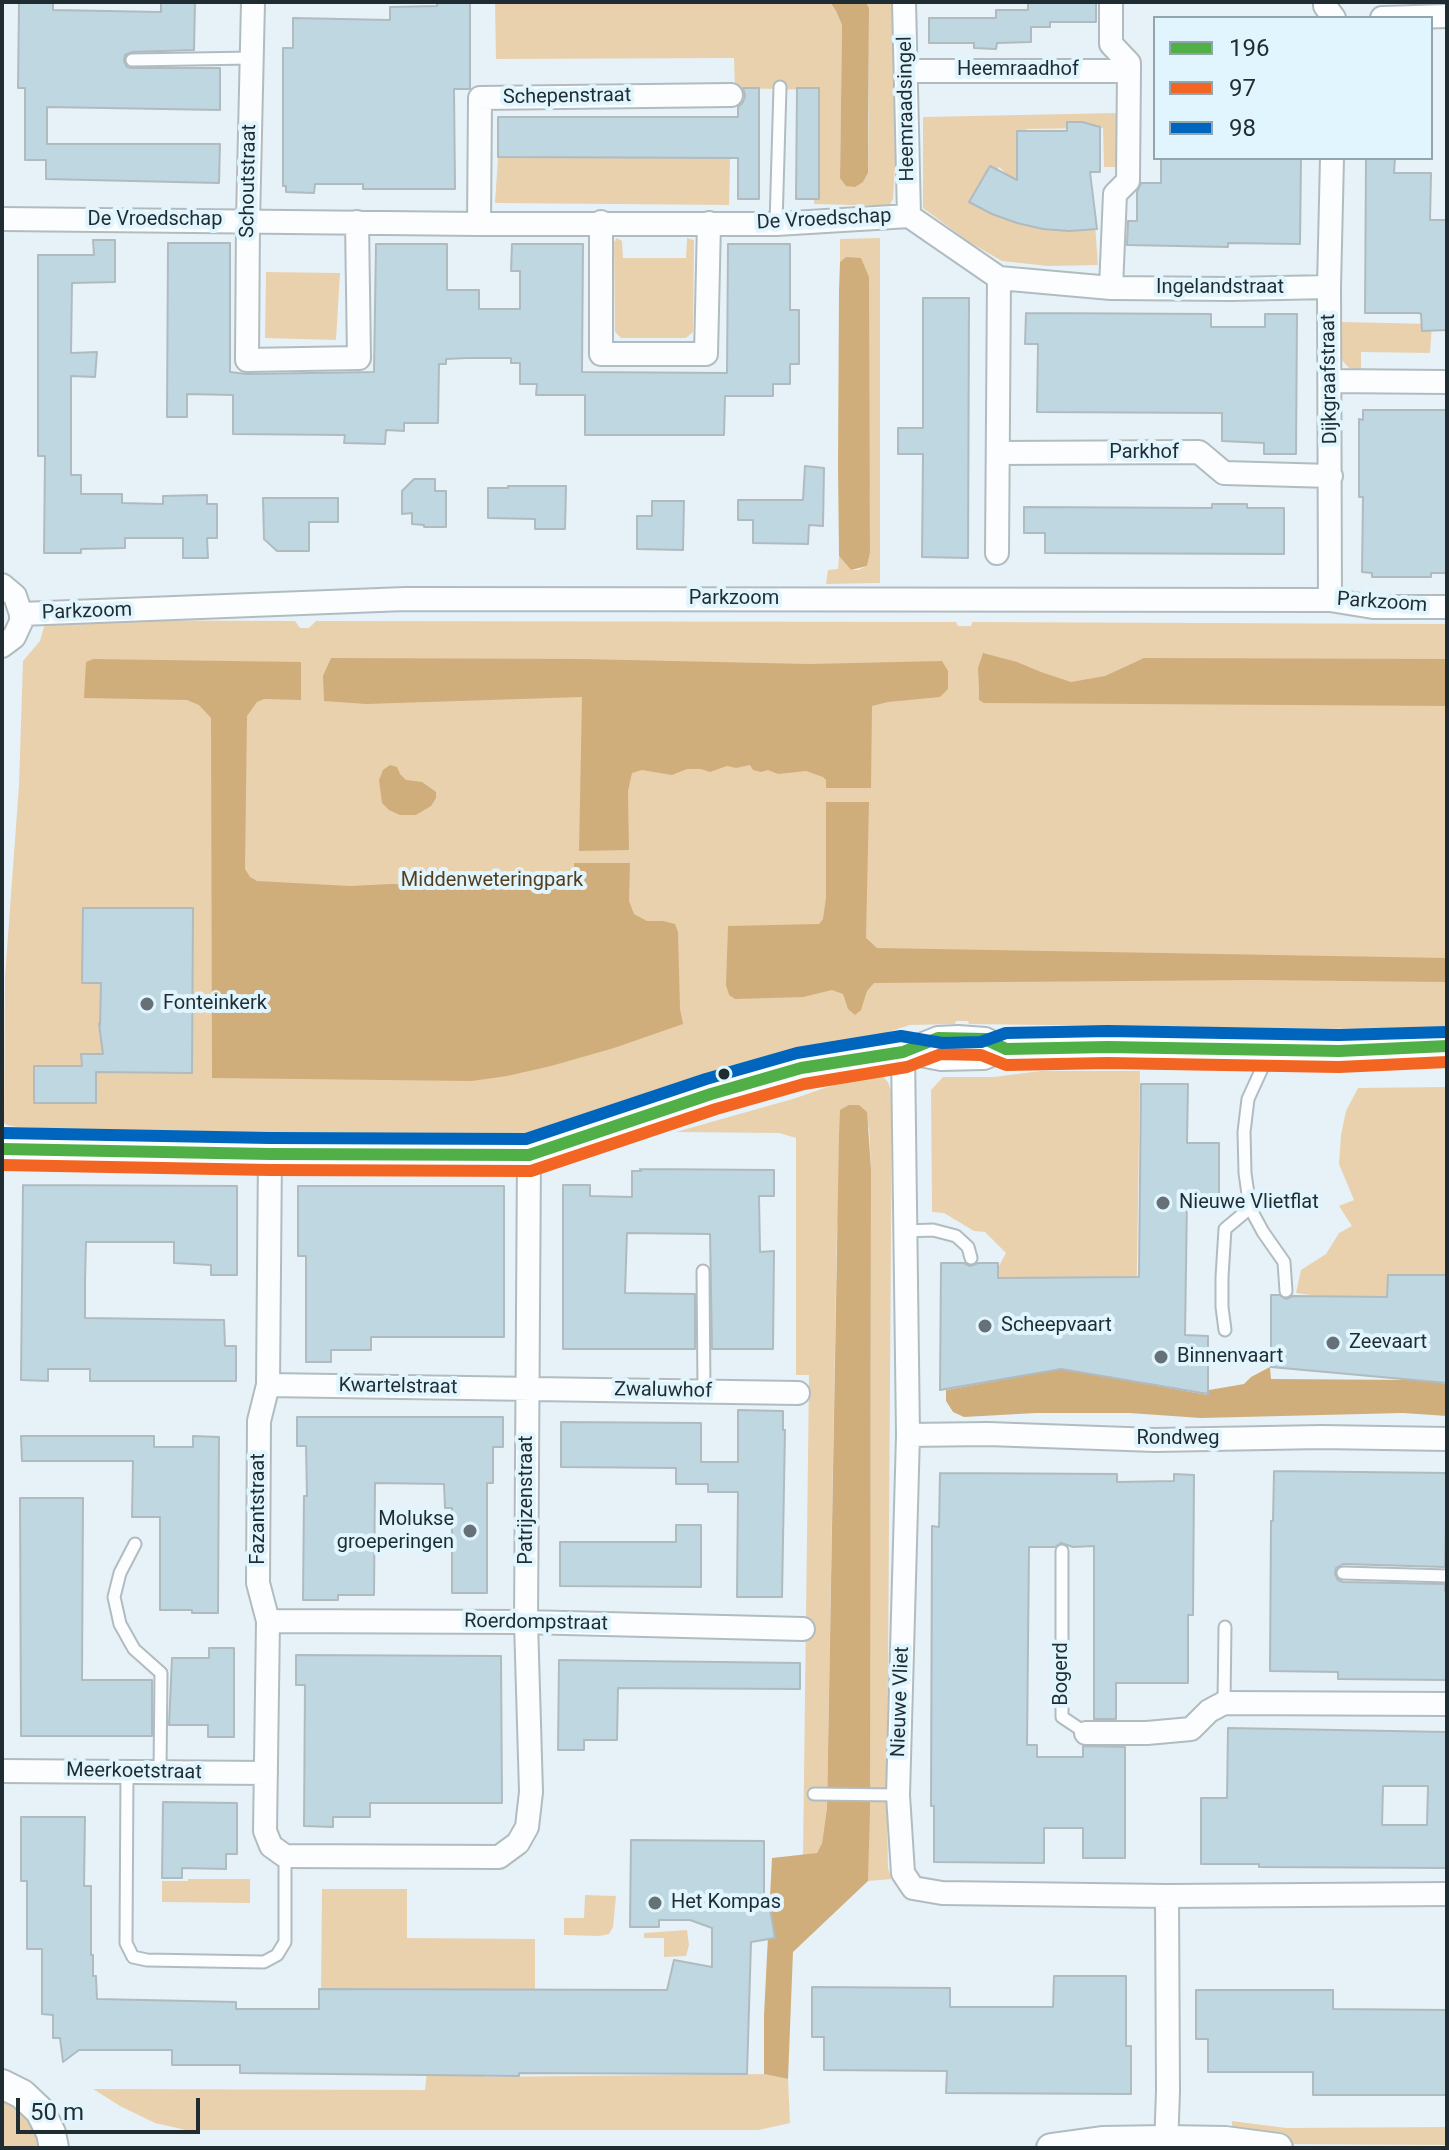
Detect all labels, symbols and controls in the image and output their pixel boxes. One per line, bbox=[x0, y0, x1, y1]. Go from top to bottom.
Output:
legend bbox=[1153, 16, 1433, 160]
text: 196 bbox=[1229, 34, 1269, 62]
street label: Heemraadsingel bbox=[894, 36, 920, 182]
street label: Heemraadhof bbox=[957, 58, 1079, 82]
text: 97 bbox=[1229, 74, 1256, 102]
street label: Schepenstraat bbox=[503, 84, 631, 110]
text: 98 bbox=[1229, 114, 1256, 142]
street label: Schoutstraat bbox=[236, 124, 262, 238]
street label: De Vroedschap bbox=[756, 204, 892, 236]
street label: De Vroedschap bbox=[88, 208, 222, 232]
street label: Ingelandstraat bbox=[1156, 276, 1284, 300]
street label: Dijkgraafstraat bbox=[1317, 314, 1343, 444]
street label: Parkhof bbox=[1109, 441, 1179, 465]
street label: Parkzoom bbox=[689, 587, 779, 611]
street label: Parkzoom bbox=[1336, 588, 1428, 618]
street label: Parkzoom bbox=[41, 598, 133, 626]
park label: Middenweteringpark bbox=[401, 869, 583, 893]
place label: Fonteinkerk bbox=[163, 992, 267, 1016]
marker: Fonteinkerk bbox=[138, 995, 156, 1013]
unlabelled marker bbox=[716, 1066, 732, 1082]
place label: Nieuwe Vlietflat bbox=[1179, 1191, 1319, 1215]
marker: Nieuwe Vlietflat bbox=[1154, 1194, 1172, 1212]
place label: Scheepvaart bbox=[1001, 1314, 1112, 1338]
marker: Scheepvaart bbox=[976, 1317, 994, 1335]
place label: Zeevaart bbox=[1349, 1331, 1427, 1355]
marker: Zeevaart bbox=[1324, 1334, 1342, 1352]
place label: Binnenvaart bbox=[1177, 1345, 1283, 1369]
marker: Binnenvaart bbox=[1152, 1348, 1170, 1366]
street label: Kwartelstraat bbox=[338, 1374, 458, 1400]
street label: Zwaluwhof bbox=[614, 1378, 712, 1404]
street label: Rondweg bbox=[1137, 1427, 1219, 1451]
street label: Patrijzenstraat bbox=[515, 1435, 539, 1565]
street label: Fazantstraat bbox=[247, 1453, 271, 1565]
place label: Molukse groeperingen bbox=[337, 1508, 454, 1555]
marker: Molukse groeperingen bbox=[461, 1522, 479, 1540]
street label: Roerdompstraat bbox=[464, 1610, 608, 1636]
street label: Bogerd bbox=[1050, 1642, 1074, 1706]
street label: Nieuwe Vliet bbox=[887, 1646, 915, 1758]
street label: Meerkoetstraat bbox=[66, 1759, 202, 1785]
place label: Het Kompas bbox=[671, 1891, 781, 1915]
marker: Het Kompas bbox=[646, 1894, 664, 1912]
scale bar bbox=[20, 2082, 204, 2132]
text: 50 m bbox=[30, 2098, 84, 2126]

